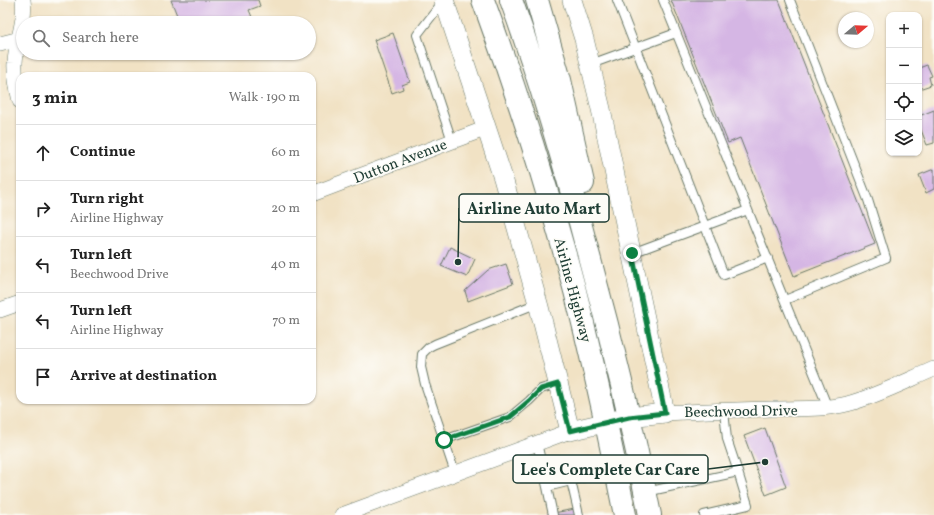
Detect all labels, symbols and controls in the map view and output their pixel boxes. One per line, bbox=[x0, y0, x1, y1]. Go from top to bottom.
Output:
north arrow bbox=[838, 12, 874, 48]
map controls bbox=[886, 12, 922, 156]
button: + bbox=[886, 12, 922, 48]
search box bbox=[16, 16, 316, 60]
icon: search bbox=[30, 27, 52, 49]
text: Search here bbox=[62, 28, 139, 49]
button: − bbox=[886, 48, 922, 84]
button: locate bbox=[886, 84, 922, 120]
text: 3 min bbox=[32, 87, 78, 110]
text: Walk · 190 m bbox=[229, 89, 300, 107]
button: layers bbox=[886, 120, 922, 156]
street label: Dutton Avenue bbox=[351, 135, 450, 190]
icon: ahead bbox=[32, 142, 54, 164]
text: Continue bbox=[70, 142, 135, 163]
text: 60 m bbox=[272, 144, 300, 162]
text: Turn right bbox=[70, 189, 144, 210]
callout: Airline Auto Mart bbox=[459, 194, 609, 222]
icon: right bbox=[32, 198, 54, 220]
text: Airline Auto Mart bbox=[467, 199, 601, 221]
text: 20 m bbox=[271, 200, 300, 218]
text: Airline Highway bbox=[70, 210, 164, 228]
street label: Airline Highway bbox=[547, 236, 596, 345]
route end bbox=[623, 244, 641, 262]
text: Turn left bbox=[70, 245, 132, 266]
icon: left bbox=[32, 254, 54, 276]
text: 40 m bbox=[271, 256, 300, 274]
text: Beechwood Drive bbox=[70, 266, 169, 284]
text: Turn left bbox=[70, 301, 132, 322]
icon: left bbox=[32, 310, 54, 332]
text: 70 m bbox=[272, 312, 300, 330]
text: Airline Highway bbox=[70, 322, 164, 340]
icon: arrive bbox=[32, 366, 54, 388]
text: Arrive at destination bbox=[70, 366, 217, 387]
street label: Beechwood Drive bbox=[684, 401, 798, 424]
route start bbox=[435, 431, 453, 449]
callout: Lee's Complete Car Care bbox=[513, 455, 708, 483]
text: Lee's Complete Car Care bbox=[520, 460, 700, 482]

